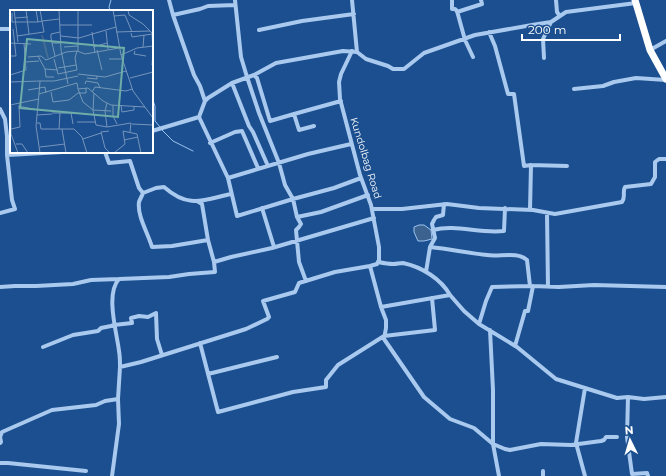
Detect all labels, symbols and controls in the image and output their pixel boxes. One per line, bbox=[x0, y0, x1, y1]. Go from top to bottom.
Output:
inset map bbox=[10, 10, 153, 153]
scale bar bbox=[522, 16, 620, 42]
text: 200 m bbox=[528, 22, 567, 37]
street label: Kundolbag Road bbox=[347, 116, 385, 200]
north arrow bbox=[610, 420, 650, 460]
text: N bbox=[624, 423, 634, 437]

